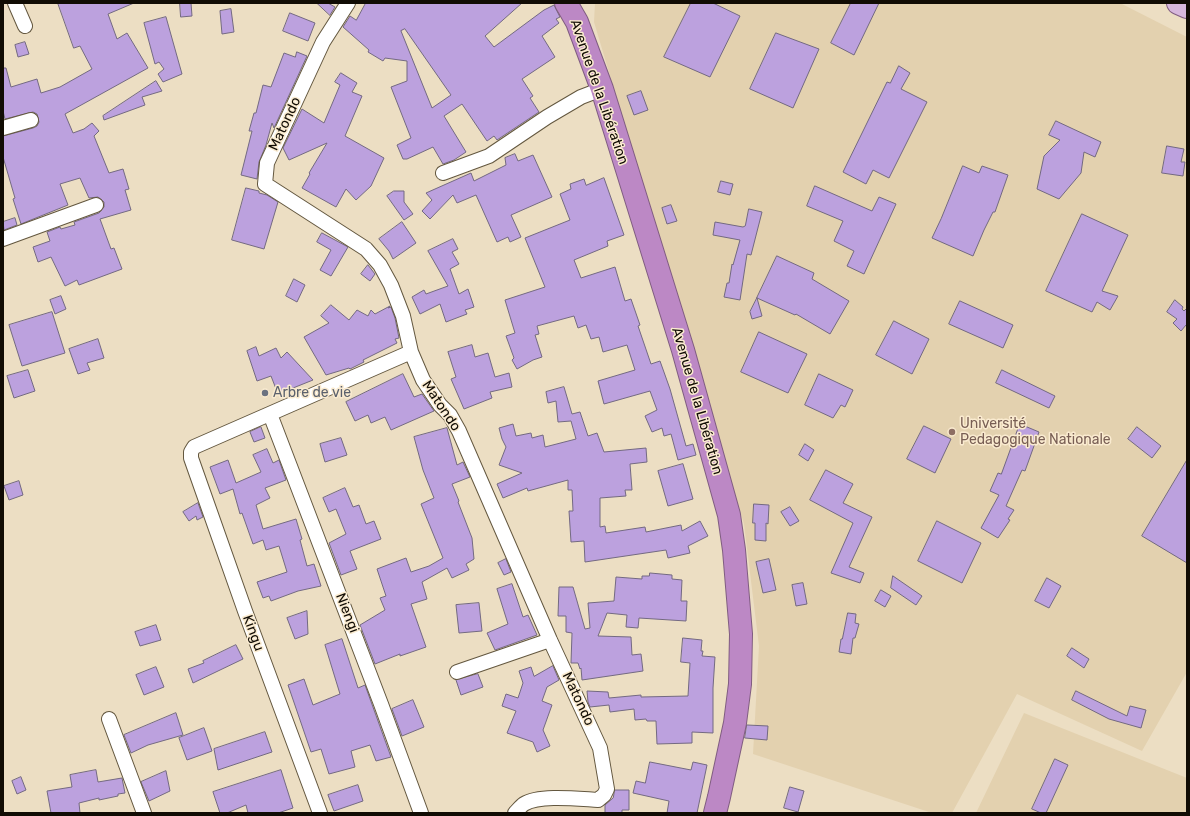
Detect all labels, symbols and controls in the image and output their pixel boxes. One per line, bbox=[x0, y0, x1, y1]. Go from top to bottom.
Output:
street label: Avenue de la Libération bbox=[566, 17, 632, 167]
street label: Matondo bbox=[265, 95, 305, 153]
street label: Avenue de la Libération bbox=[668, 325, 726, 477]
street label: Matondo bbox=[418, 378, 464, 434]
place label: Arbre de vie bbox=[273, 385, 351, 401]
marker: Arbre de vie bbox=[260, 388, 270, 398]
place label: Université Pedagogique Nationale bbox=[960, 416, 1111, 448]
marker: Université Pedagogique Nationale bbox=[947, 427, 957, 437]
street label: Niengi bbox=[332, 591, 362, 635]
street label: Kingu bbox=[239, 613, 267, 653]
street label: Matondo bbox=[558, 670, 598, 728]

